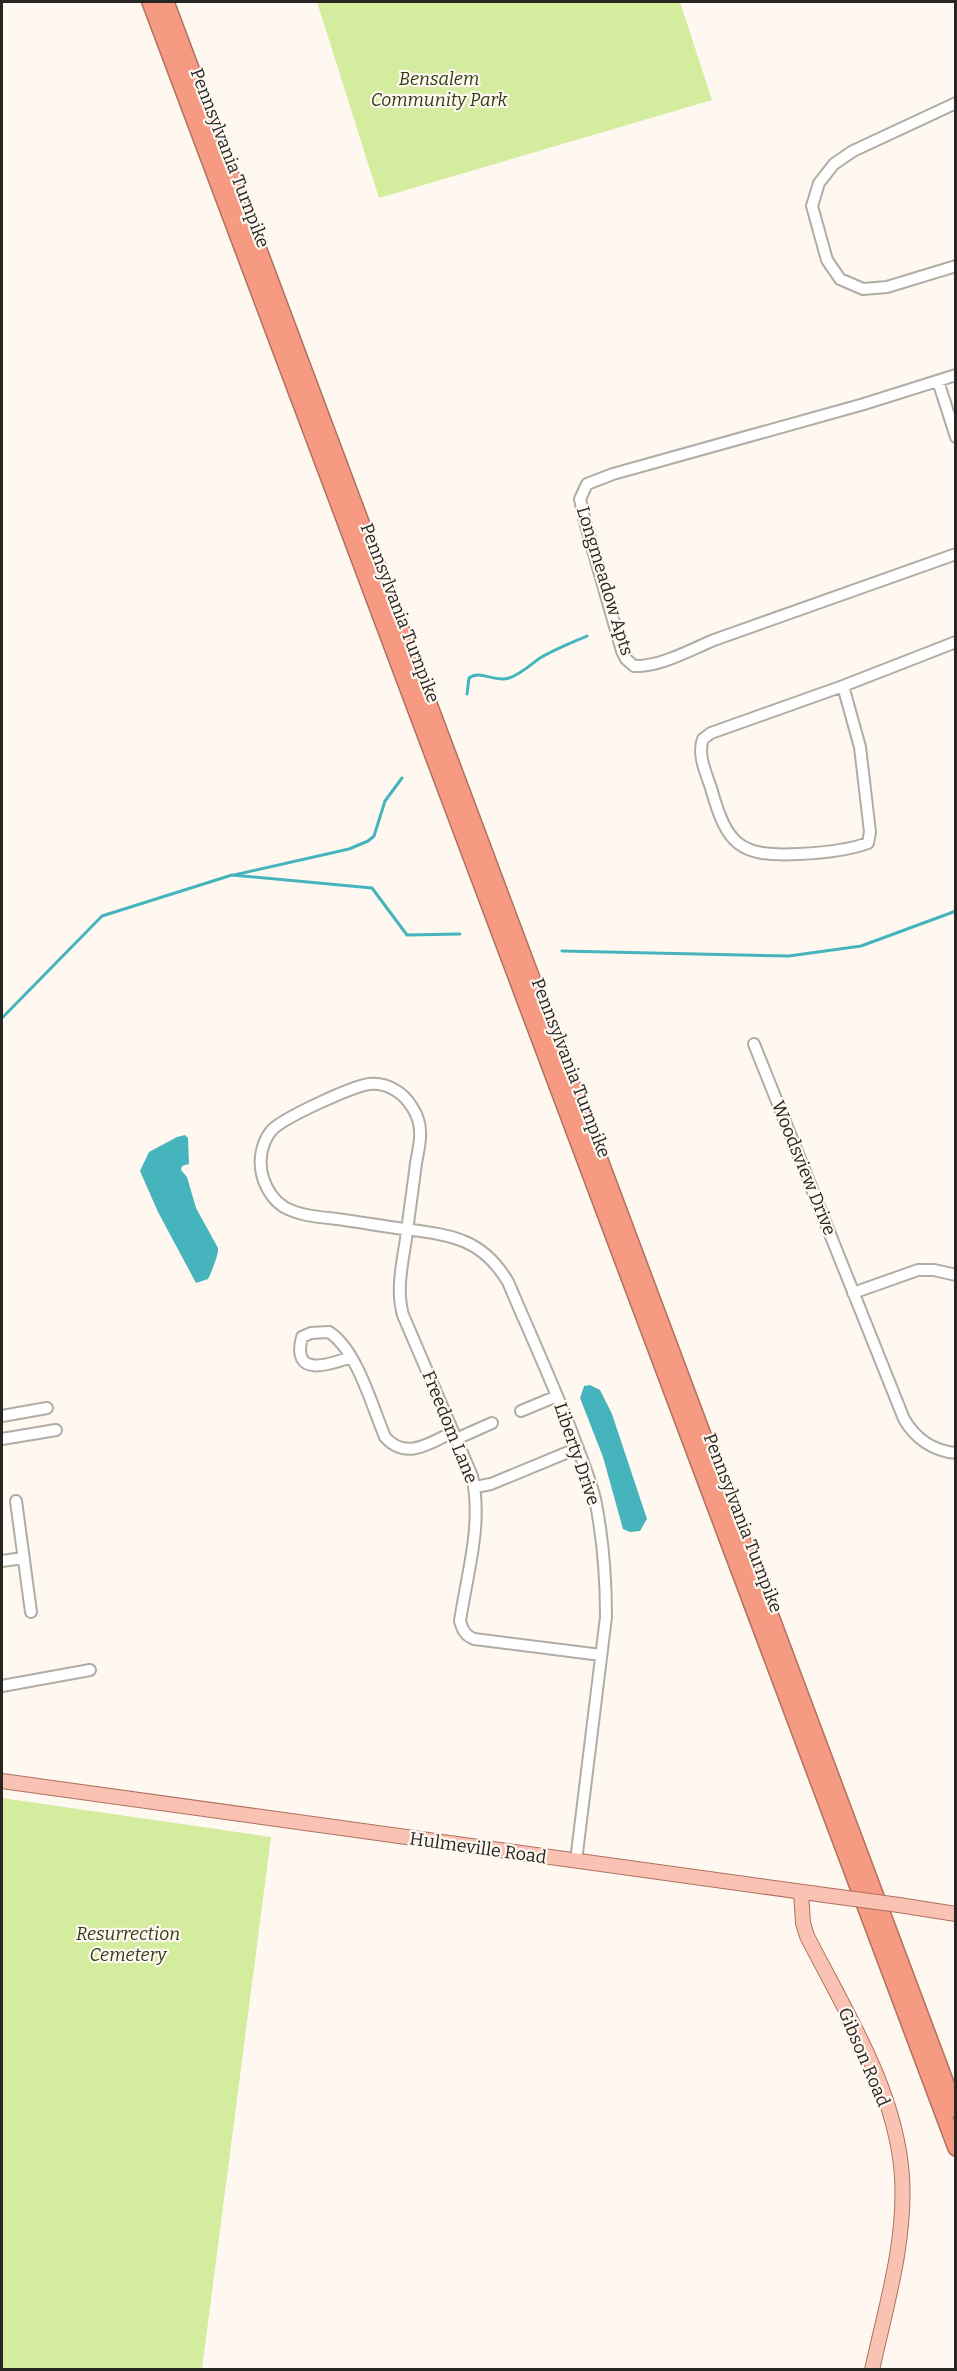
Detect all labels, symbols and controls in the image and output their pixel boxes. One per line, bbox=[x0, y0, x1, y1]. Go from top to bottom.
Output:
street label: Pennsylvania Turnpike bbox=[186, 65, 274, 251]
park label: Bensalem Community Park bbox=[371, 68, 508, 111]
street label: Longmeadow Apts bbox=[572, 504, 638, 658]
street label: Pennsylvania Turnpike bbox=[356, 520, 444, 706]
street label: Pennsylvania Turnpike bbox=[527, 975, 615, 1161]
street label: Woodsview Drive bbox=[767, 1097, 841, 1239]
street label: Freedom Lane bbox=[417, 1367, 483, 1487]
street label: Liberty Drive bbox=[549, 1400, 605, 1508]
street label: Pennsylvania Turnpike bbox=[699, 1430, 787, 1616]
street label: Hulmeville Road bbox=[408, 1827, 548, 1869]
park label: Resurrection Cemetery bbox=[76, 1923, 180, 1966]
street label: Gibson Road bbox=[833, 2004, 895, 2110]

